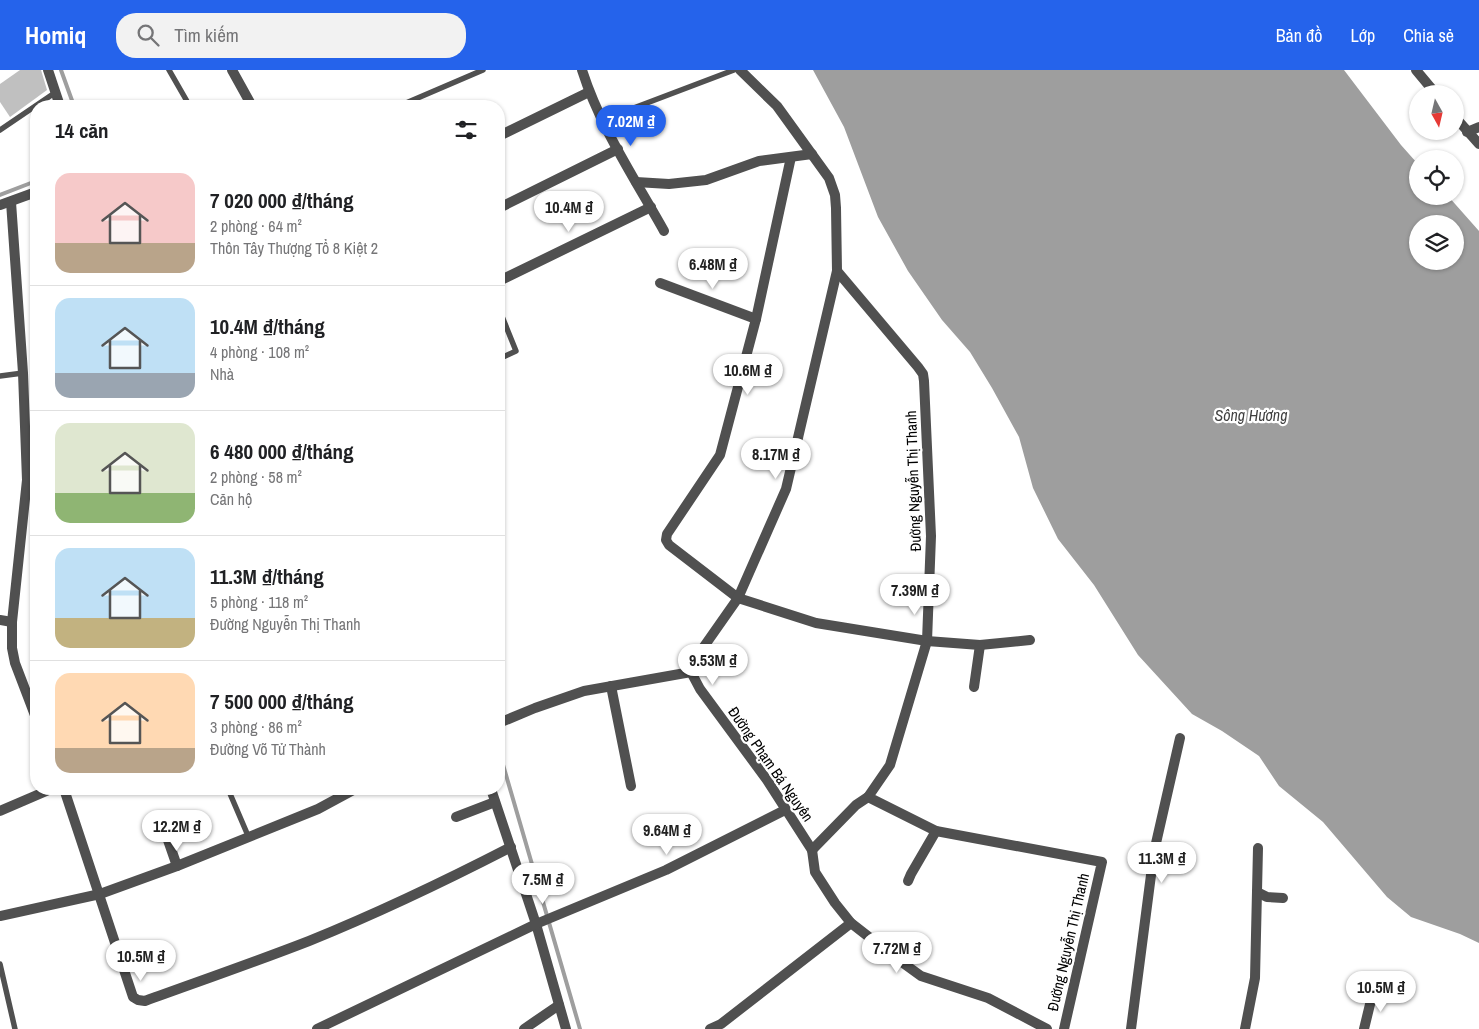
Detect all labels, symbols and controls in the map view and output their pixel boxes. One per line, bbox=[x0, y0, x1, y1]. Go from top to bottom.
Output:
search box bbox=[116, 13, 466, 58]
text: Homiq bbox=[25, 19, 86, 51]
icon: search bbox=[134, 21, 162, 49]
text: Tìm kiếm bbox=[174, 22, 239, 48]
text: Bản đồ bbox=[1276, 23, 1323, 48]
text: Lớp bbox=[1351, 23, 1375, 48]
text: Chia sẻ bbox=[1403, 23, 1454, 48]
north arrow bbox=[1409, 85, 1464, 140]
map controls bbox=[1409, 85, 1464, 270]
pin: 7.02M ₫ bbox=[585, 104, 677, 147]
text: 7.02M ₫ bbox=[607, 110, 655, 132]
text: 14 căn bbox=[55, 116, 109, 145]
icon: filters bbox=[452, 116, 480, 144]
button: locate bbox=[1409, 150, 1464, 205]
text: 7 020 000 ₫/tháng bbox=[210, 186, 354, 215]
pin: 10.4M ₫ bbox=[523, 190, 615, 233]
icon: home bbox=[95, 193, 155, 253]
text: 10.4M ₫ bbox=[545, 196, 593, 218]
text: 2 phòng · 64 m² bbox=[210, 215, 302, 237]
button: layers bbox=[1409, 215, 1464, 270]
text: Thôn Tây Thượng Tổ 8 Kiệt 2 bbox=[210, 237, 378, 259]
pin: 6.48M ₫ bbox=[667, 248, 759, 290]
text: 6.48M ₫ bbox=[689, 253, 737, 275]
text: 10.4M ₫/tháng bbox=[210, 312, 325, 341]
icon: home bbox=[95, 318, 155, 378]
text: 4 phòng · 108 m² bbox=[210, 341, 309, 363]
pin: 10.6M ₫ bbox=[702, 354, 794, 396]
text: 10.6M ₫ bbox=[724, 359, 772, 381]
text: Nhà bbox=[210, 363, 234, 385]
water label: Sông Hương bbox=[1215, 404, 1287, 426]
street label: Đường Nguyễn Thị Thanh bbox=[900, 410, 926, 552]
text: 6 480 000 ₫/tháng bbox=[210, 437, 354, 466]
pin: 8.17M ₫ bbox=[730, 438, 822, 480]
icon: home bbox=[95, 443, 155, 503]
text: 8.17M ₫ bbox=[752, 443, 800, 465]
text: 2 phòng · 58 m² bbox=[210, 466, 302, 488]
text: Căn hộ bbox=[210, 488, 252, 510]
text: 11.3M ₫/tháng bbox=[210, 562, 324, 591]
icon: home bbox=[95, 568, 155, 628]
pin: 7.39M ₫ bbox=[869, 574, 961, 616]
text: 7.39M ₫ bbox=[891, 579, 939, 601]
text: 5 phòng · 118 m² bbox=[210, 591, 308, 613]
text: Đường Nguyễn Thị Thanh bbox=[210, 613, 361, 635]
pin: 9.53M ₫ bbox=[667, 644, 759, 686]
text: 9.53M ₫ bbox=[689, 649, 737, 671]
text: 7 500 000 ₫/tháng bbox=[210, 687, 354, 716]
icon: home bbox=[95, 693, 155, 753]
street label: Đường Phạm Bá Nguyên bbox=[723, 702, 819, 826]
text: 3 phòng · 86 m² bbox=[210, 716, 302, 738]
text: Đường Võ Tử Thành bbox=[210, 738, 326, 760]
pin: 12.2M ₫ bbox=[131, 810, 223, 852]
pin: 9.64M ₫ bbox=[621, 814, 713, 856]
text: 12.2M ₫ bbox=[153, 815, 201, 837]
text: 9.64M ₫ bbox=[643, 819, 691, 841]
pin: 11.3M ₫ bbox=[1116, 842, 1208, 884]
text: 11.3M ₫ bbox=[1138, 847, 1186, 869]
pin: 7.5M ₫ bbox=[502, 862, 584, 905]
text: 7.5M ₫ bbox=[523, 868, 563, 890]
street label: Đường Nguyễn Thị Thanh bbox=[1042, 871, 1094, 1013]
pin: 7.72M ₫ bbox=[851, 932, 943, 974]
text: 7.72M ₫ bbox=[873, 937, 921, 959]
pin: 10.5M ₫ bbox=[95, 940, 187, 982]
text: 10.5M ₫ bbox=[117, 945, 165, 967]
pin: 10.5M ₫ bbox=[1335, 970, 1427, 1013]
text: 10.5M ₫ bbox=[1357, 976, 1405, 998]

